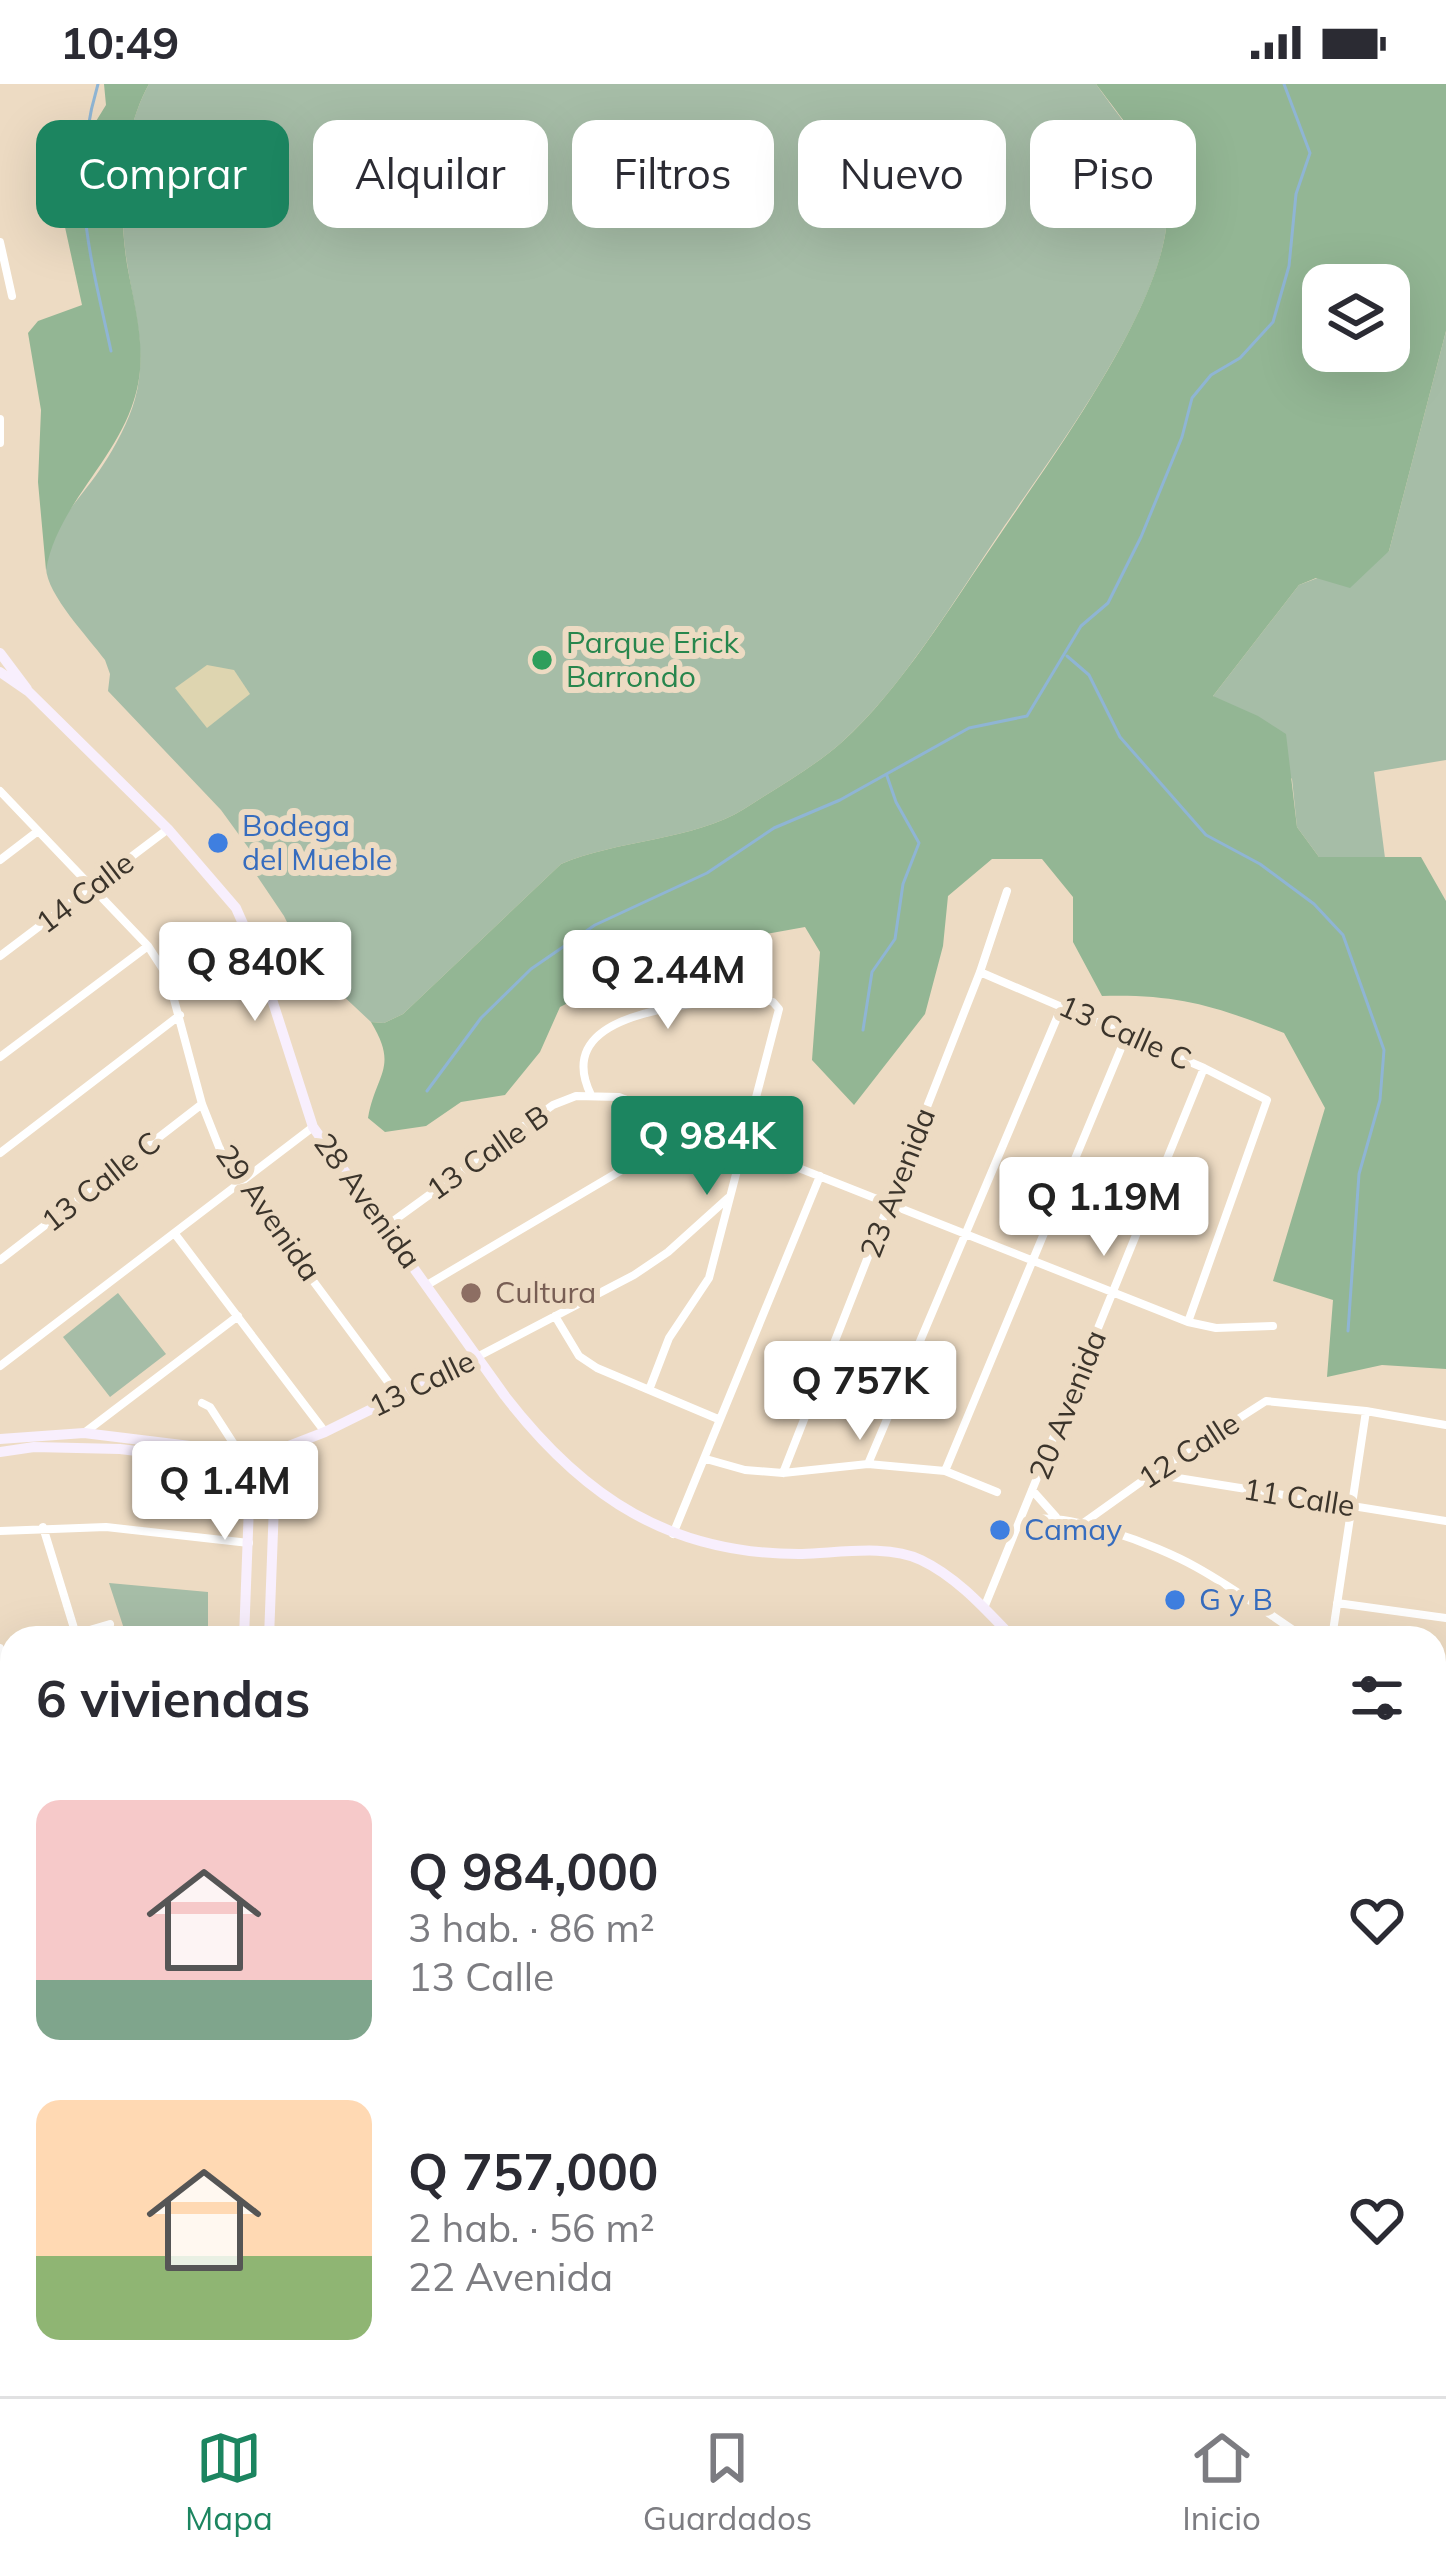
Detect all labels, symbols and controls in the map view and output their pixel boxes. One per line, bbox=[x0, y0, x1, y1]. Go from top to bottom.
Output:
text: 10:49 bbox=[60, 14, 179, 70]
chip: Comprar bbox=[36, 120, 289, 228]
chip: Alquilar bbox=[313, 120, 548, 228]
chip: Filtros bbox=[572, 120, 774, 228]
chip: Nuevo bbox=[798, 120, 1006, 228]
chip: Piso bbox=[1030, 120, 1196, 228]
map controls bbox=[1302, 264, 1410, 372]
button: layers bbox=[1302, 264, 1410, 372]
place label: Parque Erick Barrondo bbox=[566, 623, 739, 695]
marker: Parque Erick Barrondo bbox=[529, 647, 555, 673]
place label: Bodega del Mueble bbox=[242, 806, 392, 878]
marker: Bodega del Mueble bbox=[205, 830, 231, 856]
street label: 14 Calle bbox=[28, 843, 141, 941]
pin: Q 840K bbox=[157, 922, 353, 1024]
pin: Q 2.44M bbox=[557, 930, 779, 1032]
text: Q 840K bbox=[186, 936, 324, 985]
text: Q 2.44M bbox=[590, 944, 746, 993]
street label: 13 Calle C bbox=[1053, 986, 1197, 1078]
street label: 13 Calle B bbox=[419, 1096, 556, 1208]
pin: Q 984K bbox=[609, 1096, 805, 1198]
street label: 23 Avenida bbox=[851, 1102, 943, 1263]
text: Q 984K bbox=[638, 1110, 776, 1159]
street label: 13 Calle C bbox=[33, 1123, 168, 1240]
street label: 28 Avenida bbox=[306, 1125, 430, 1275]
street label: 29 Avenida bbox=[208, 1137, 330, 1288]
pin: Q 1.19M bbox=[993, 1157, 1215, 1259]
text: Q 1.19M bbox=[1026, 1171, 1182, 1220]
place label: Cultura bbox=[495, 1273, 596, 1311]
marker: Cultura bbox=[458, 1280, 484, 1306]
street label: 20 Avenida bbox=[1020, 1324, 1114, 1485]
street label: 13 Calle bbox=[363, 1341, 480, 1425]
pin: Q 757K bbox=[762, 1341, 958, 1443]
text: Q 757K bbox=[791, 1355, 929, 1404]
street label: 12 Calle bbox=[1131, 1404, 1246, 1497]
pin: Q 1.4M bbox=[127, 1441, 323, 1543]
text: Q 1.4M bbox=[159, 1455, 291, 1504]
street label: 11 Calle bbox=[1241, 1469, 1358, 1525]
place label: Camay bbox=[1024, 1510, 1122, 1548]
marker: Camay bbox=[987, 1517, 1013, 1543]
place label: G y B bbox=[1199, 1580, 1273, 1618]
marker: G y B bbox=[1162, 1587, 1188, 1613]
icon: filters bbox=[1344, 1665, 1410, 1731]
text: 6 viviendas bbox=[36, 1666, 310, 1730]
text: Q 984,000 bbox=[408, 1839, 658, 1903]
icon: home bbox=[132, 1848, 276, 1992]
icon: heart bbox=[1344, 1887, 1410, 1953]
text: 3 hab. · 86 m² bbox=[408, 1903, 655, 1952]
text: 13 Calle bbox=[408, 1952, 554, 2001]
text: Q 757,000 bbox=[408, 2139, 658, 2203]
icon: home bbox=[132, 2148, 276, 2292]
icon: heart bbox=[1344, 2187, 1410, 2253]
text: 2 hab. · 56 m² bbox=[408, 2203, 655, 2252]
text: 22 Avenida bbox=[408, 2252, 613, 2301]
tab: Mapa bbox=[185, 2425, 273, 2538]
tab: Guardados bbox=[643, 2425, 812, 2538]
tab: Inicio bbox=[1182, 2425, 1261, 2538]

